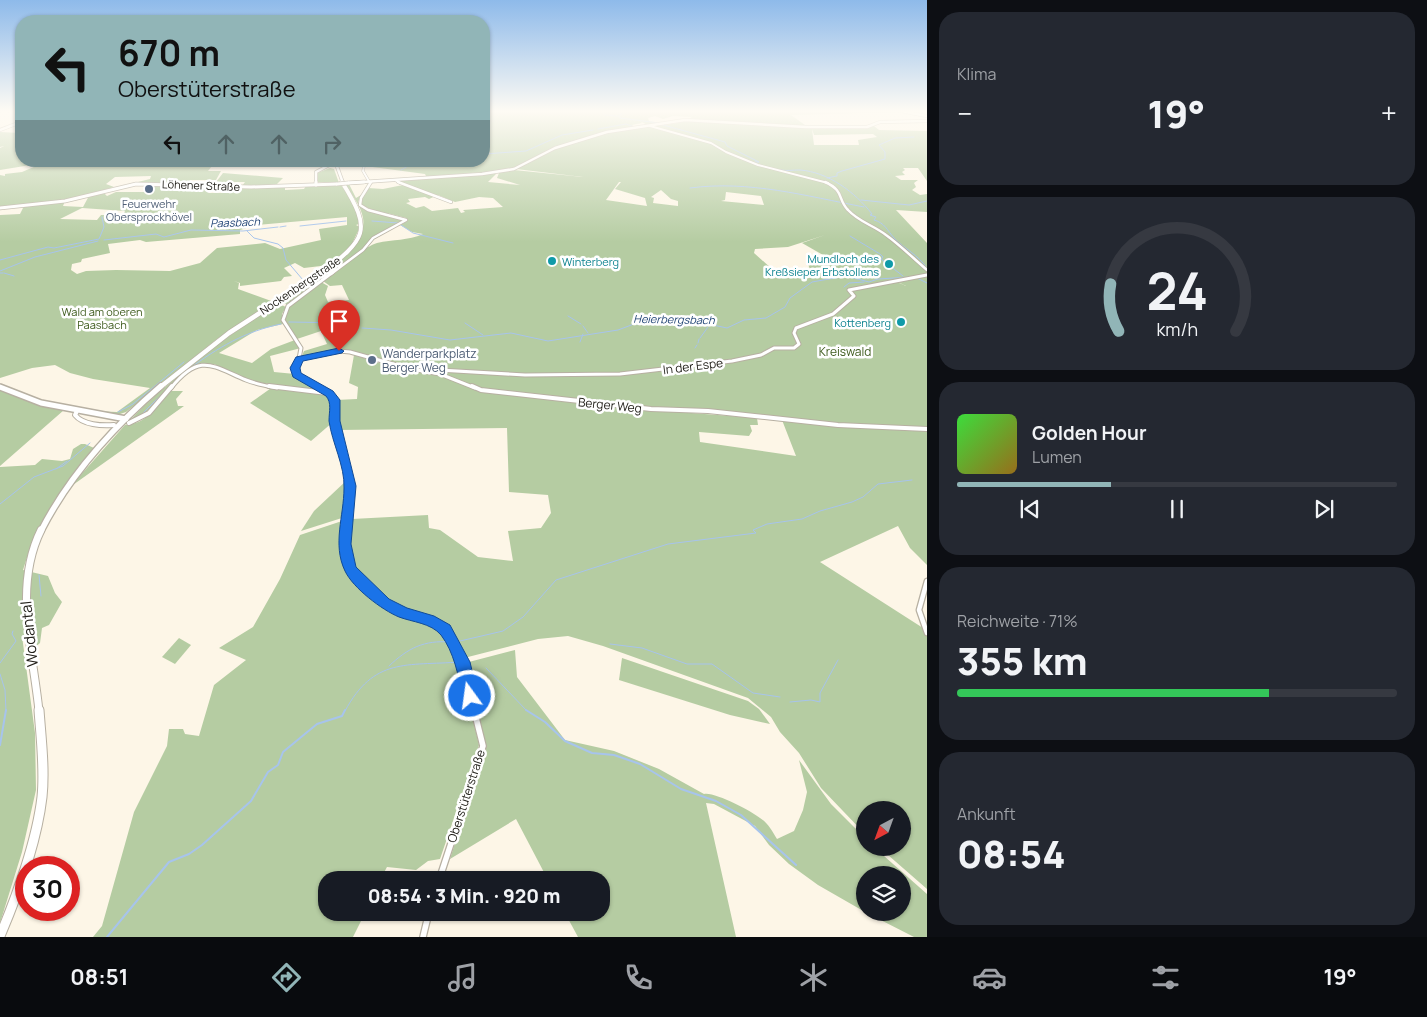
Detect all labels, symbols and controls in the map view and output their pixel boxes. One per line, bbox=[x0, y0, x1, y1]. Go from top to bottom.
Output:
text: 670 m bbox=[118, 29, 220, 77]
icon: left bbox=[35, 35, 100, 100]
text: Klima bbox=[957, 63, 996, 85]
text: Oberstüterstraße bbox=[118, 74, 296, 104]
text: 19° bbox=[1147, 87, 1205, 139]
text: − bbox=[957, 94, 972, 132]
text: + bbox=[1381, 94, 1397, 132]
icon: left bbox=[159, 130, 187, 158]
icon: ahead bbox=[212, 130, 240, 158]
icon: ahead bbox=[265, 130, 293, 158]
icon: right bbox=[318, 130, 346, 158]
street label: Löhener Straße bbox=[162, 176, 241, 194]
marker: Feuerwehr Obersprockhövel bbox=[143, 183, 155, 195]
place label: Feuerwehr Obersprockhövel bbox=[106, 196, 192, 224]
water label: Paasbach bbox=[210, 214, 261, 230]
place label: Mundloch des Kreßsieper Erbstollens bbox=[765, 251, 879, 279]
street label: Nockenbergstraße bbox=[257, 252, 344, 318]
place label: Winterberg bbox=[562, 254, 619, 269]
marker: Winterberg bbox=[546, 255, 558, 267]
text: 24 bbox=[1146, 255, 1208, 326]
marker: Mundloch des Kreßsieper Erbstollens bbox=[883, 258, 895, 270]
pin bbox=[318, 300, 360, 351]
park label: Wald am oberen Paasbach bbox=[62, 304, 142, 332]
icon: arrive bbox=[325, 307, 353, 335]
water label: Heierbergsbach bbox=[633, 311, 715, 327]
place label: Kottenberg bbox=[834, 315, 891, 330]
marker: Kottenberg bbox=[895, 316, 907, 328]
text: km/h bbox=[1156, 317, 1198, 341]
park label: Kreiswald bbox=[819, 343, 871, 360]
place label: Wanderparkplatz Berger Weg bbox=[382, 345, 477, 376]
marker: Wanderparkplatz Berger Weg bbox=[366, 354, 378, 366]
street label: In der Espe bbox=[662, 354, 724, 378]
street label: Berger Weg bbox=[577, 393, 643, 417]
text: Golden Hour bbox=[1032, 420, 1146, 446]
text: Lumen bbox=[1032, 446, 1082, 468]
icon: previous bbox=[1016, 495, 1044, 523]
icon: pause bbox=[1163, 495, 1191, 523]
icon: next bbox=[1310, 495, 1338, 523]
street label: Wodantal bbox=[15, 600, 43, 668]
text: Reichweite · 71% bbox=[957, 610, 1078, 632]
text: 355 km bbox=[957, 634, 1088, 686]
position arrow bbox=[443, 669, 495, 721]
street label: Oberstüterstraße bbox=[443, 747, 489, 845]
north arrow bbox=[856, 801, 911, 856]
map controls bbox=[856, 801, 911, 921]
text: Ankunft bbox=[957, 803, 1016, 825]
text: 08:54 bbox=[957, 827, 1066, 879]
speed limit sign: 30 bbox=[15, 856, 80, 921]
button: layers bbox=[856, 866, 911, 921]
text: 08:54 · 3 Min. · 920 m bbox=[368, 883, 560, 909]
icon: directions bbox=[269, 960, 304, 995]
icon: music bbox=[445, 960, 480, 995]
icon: phone bbox=[621, 960, 656, 995]
icon: climate bbox=[796, 960, 831, 995]
icon: car bbox=[972, 960, 1007, 995]
icon: filters bbox=[1148, 960, 1183, 995]
text: 08:51 bbox=[70, 962, 128, 992]
text: 19° bbox=[1323, 962, 1357, 992]

